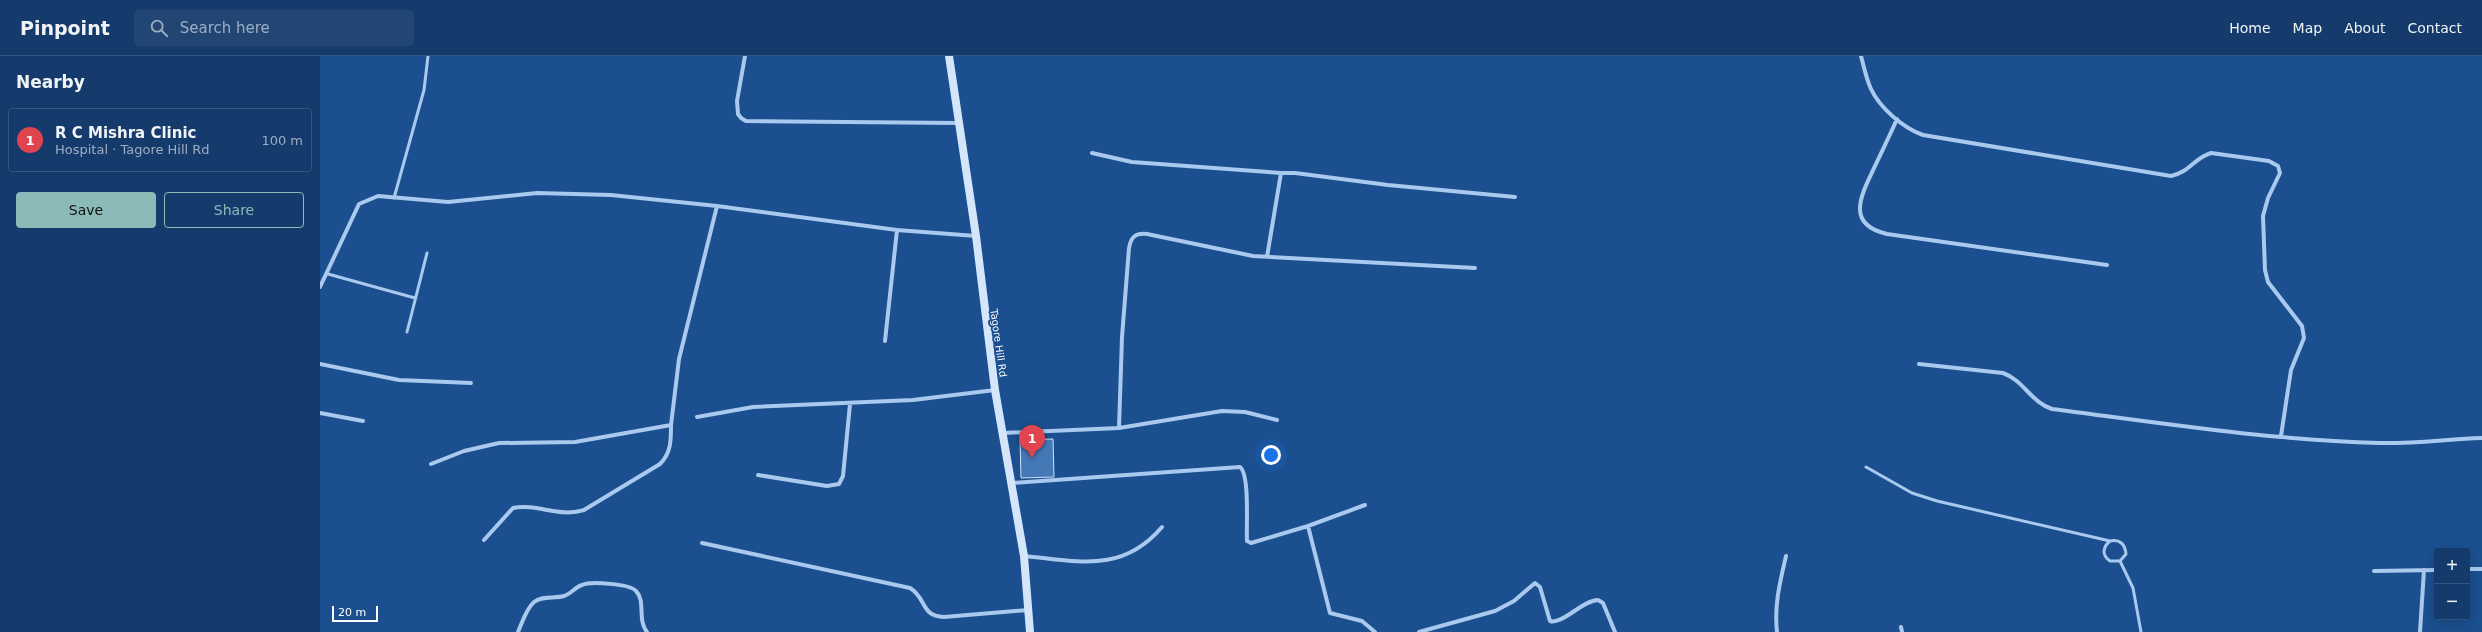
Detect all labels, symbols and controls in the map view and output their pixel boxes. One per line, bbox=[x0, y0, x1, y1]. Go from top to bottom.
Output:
search box bbox=[134, 10, 414, 46]
text: Pinpoint bbox=[20, 17, 110, 39]
icon: search bbox=[148, 17, 170, 39]
text: Search here bbox=[180, 19, 270, 37]
text: Home bbox=[2229, 20, 2271, 36]
text: Map bbox=[2293, 20, 2322, 36]
text: About bbox=[2344, 20, 2386, 36]
text: Contact bbox=[2408, 20, 2462, 36]
text: Nearby bbox=[16, 72, 85, 92]
text: R C Mishra Clinic bbox=[55, 124, 196, 142]
text: 1 bbox=[25, 133, 35, 148]
text: 100 m bbox=[261, 133, 303, 148]
text: Hospital · Tagore Hill Rd bbox=[55, 142, 210, 157]
button: Save bbox=[16, 192, 156, 228]
button: Share bbox=[164, 192, 304, 228]
street label: Tagore Hill Rd bbox=[988, 307, 1009, 378]
pin: 1 bbox=[1019, 425, 1045, 458]
your location bbox=[1261, 445, 1281, 465]
map controls bbox=[2434, 548, 2470, 620]
button: + bbox=[2434, 548, 2470, 584]
button: − bbox=[2434, 584, 2470, 620]
scale bar bbox=[332, 604, 378, 623]
text: 20 m bbox=[338, 606, 366, 619]

